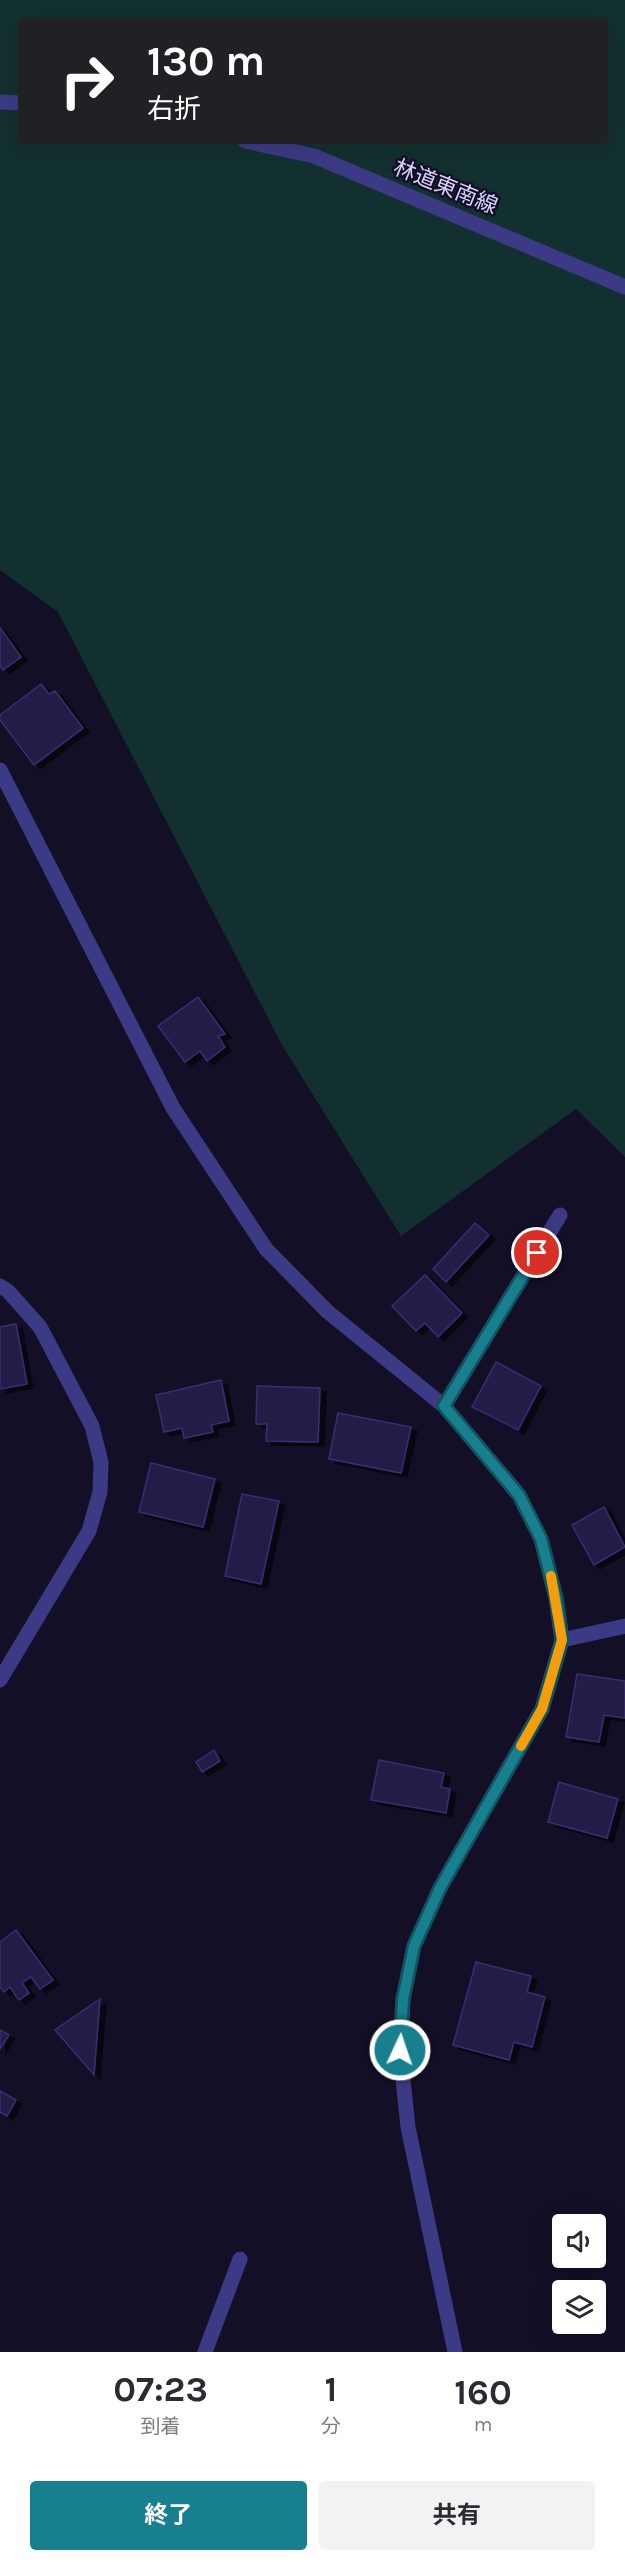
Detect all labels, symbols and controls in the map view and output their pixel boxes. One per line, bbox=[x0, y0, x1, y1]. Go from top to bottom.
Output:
text: 130 m bbox=[147, 36, 265, 86]
icon: right bbox=[48, 42, 126, 120]
text: 右折 bbox=[147, 93, 201, 125]
street label: 林道東南線 bbox=[390, 154, 501, 220]
pin bbox=[511, 1227, 562, 1278]
icon: arrive bbox=[520, 1236, 553, 1269]
position arrow bbox=[368, 2018, 432, 2082]
map controls bbox=[552, 2214, 606, 2334]
button: sound bbox=[552, 2214, 606, 2268]
button: layers bbox=[552, 2280, 606, 2334]
text: 07:23 bbox=[113, 2368, 208, 2410]
text: 1 bbox=[325, 2368, 337, 2410]
text: 160 bbox=[454, 2371, 512, 2413]
text: m bbox=[474, 2413, 492, 2436]
text: 到着 bbox=[141, 2415, 181, 2438]
text: 分 bbox=[321, 2415, 341, 2438]
button: 終了 bbox=[30, 2481, 307, 2550]
button: 共有 bbox=[319, 2481, 595, 2550]

